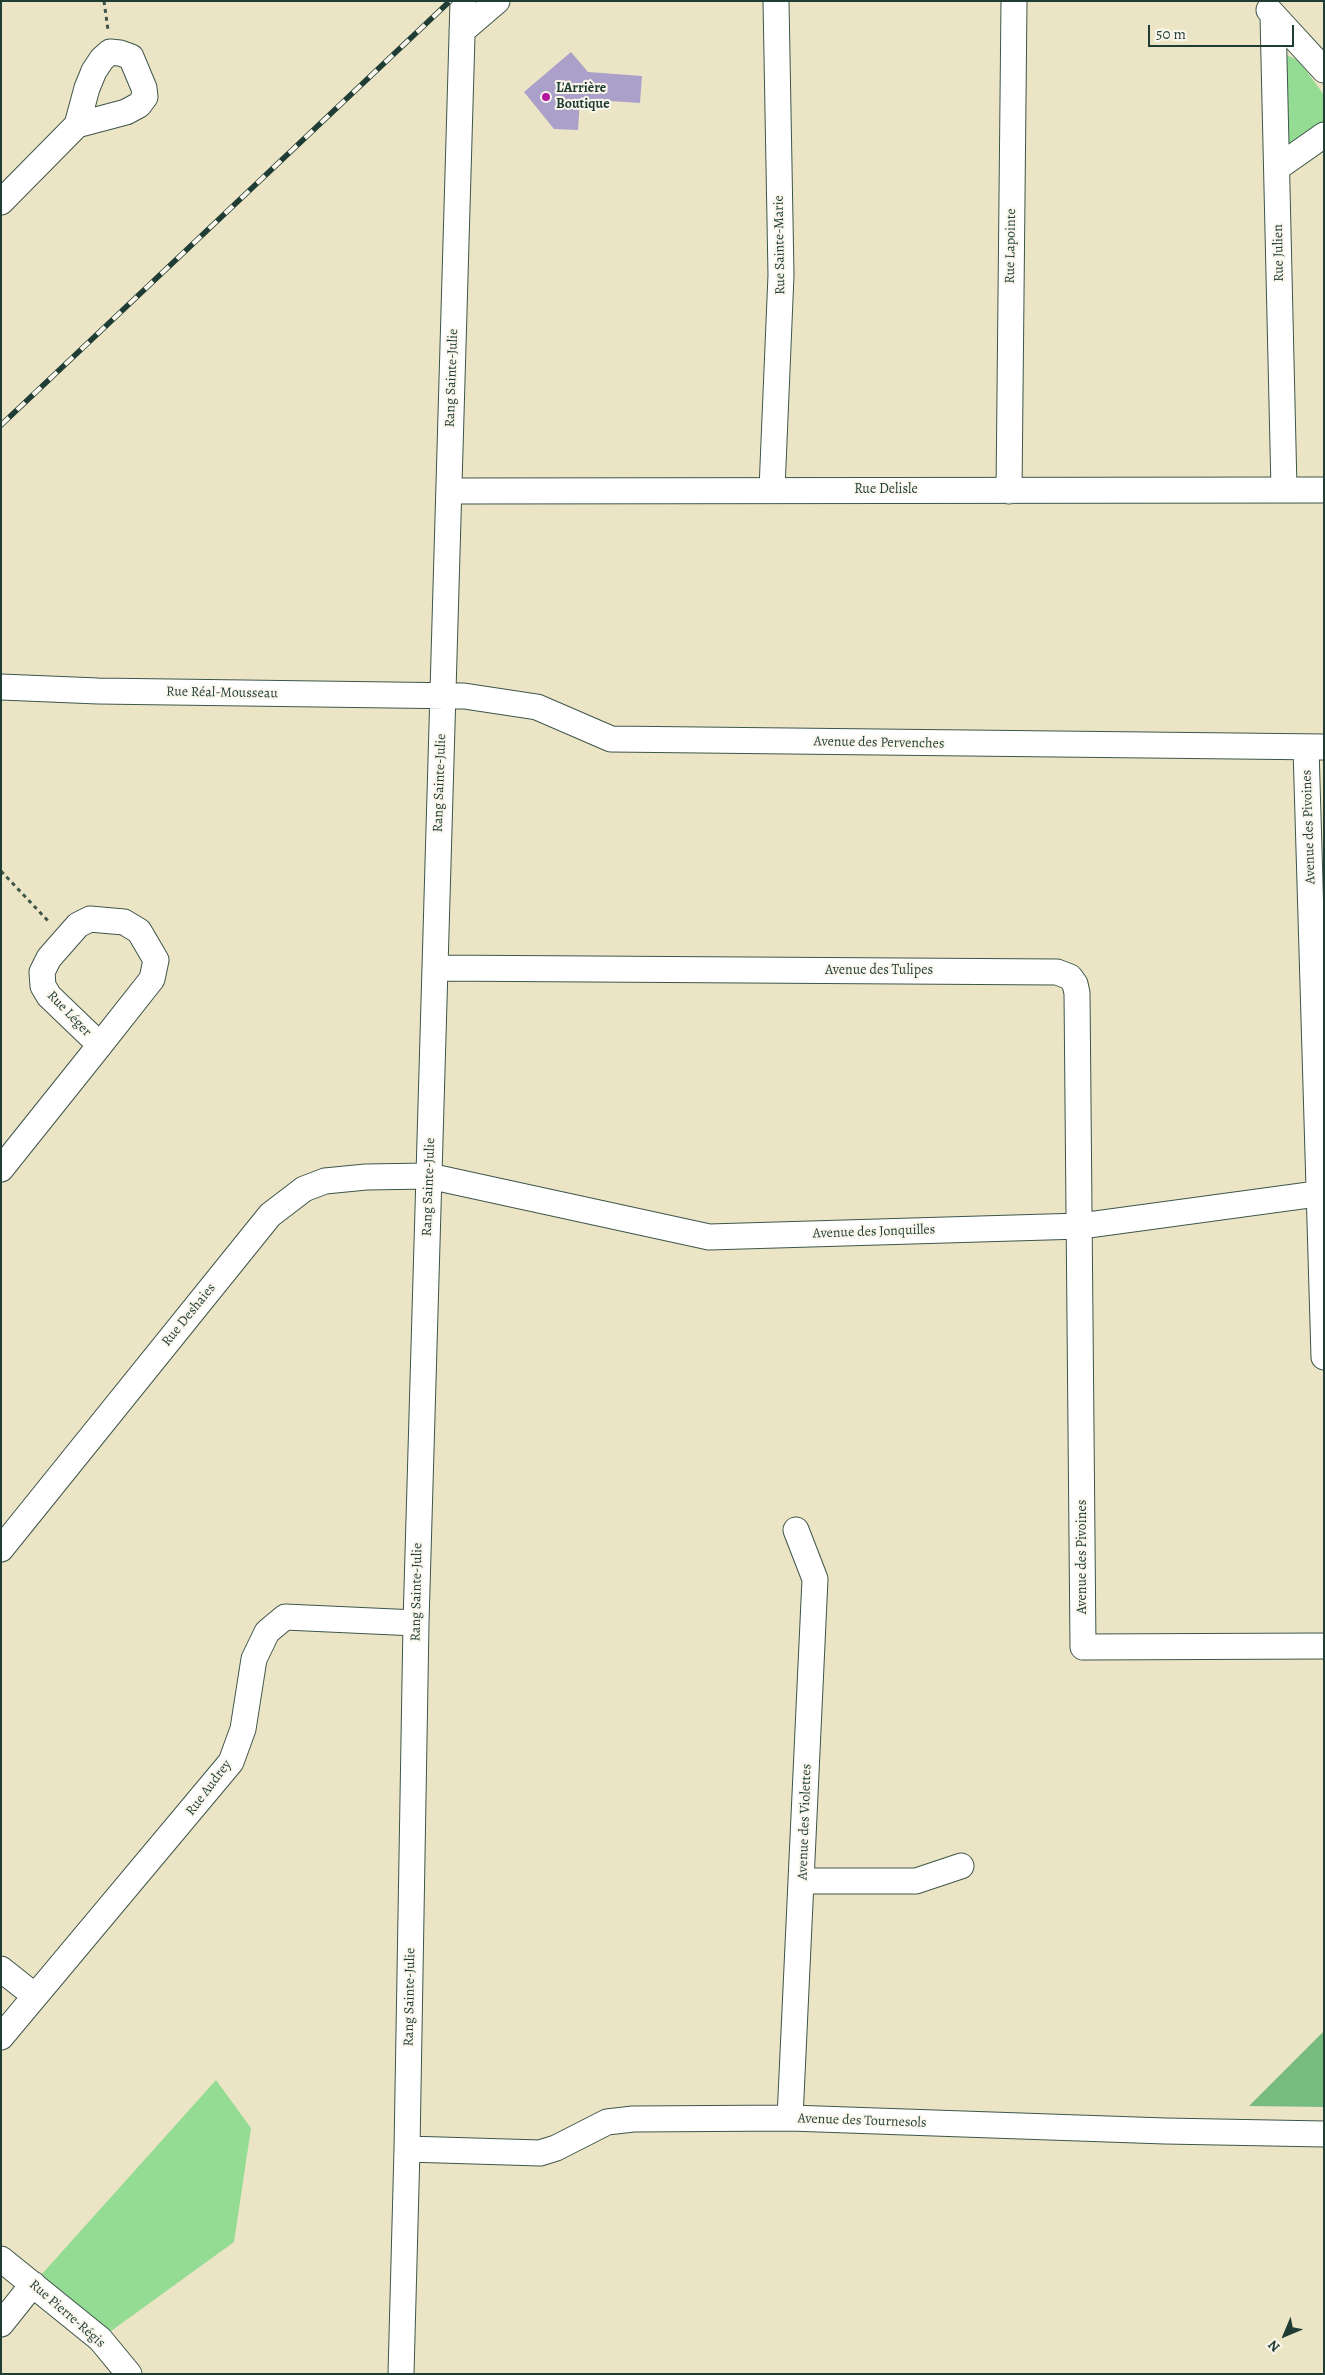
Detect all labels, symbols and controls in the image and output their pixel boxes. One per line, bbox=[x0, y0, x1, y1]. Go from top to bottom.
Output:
scale bar bbox=[1150, 15, 1296, 47]
text: 50 m bbox=[1156, 24, 1186, 44]
place label: L'Arrière Boutique bbox=[556, 81, 610, 114]
marker: L'Arrière Boutique bbox=[540, 91, 552, 103]
street label: Rue Sainte-Marie bbox=[771, 195, 789, 295]
street label: Rue Lapointe bbox=[1002, 208, 1020, 284]
street label: Rue Julien bbox=[1270, 224, 1288, 282]
street label: Rang Sainte-Julie bbox=[442, 328, 462, 428]
street label: Rue Delisle bbox=[854, 482, 918, 498]
street label: Rue Réal-Mousseau bbox=[166, 684, 278, 702]
street label: Rang Sainte-Julie bbox=[430, 733, 450, 833]
street label: Avenue des Pervenches bbox=[813, 733, 945, 753]
street label: Avenue des Pivoines bbox=[1299, 769, 1319, 885]
street label: Avenue des Tulipes bbox=[825, 963, 933, 979]
street label: Rue Léger bbox=[43, 988, 95, 1040]
street label: Rang Sainte-Julie bbox=[419, 1137, 439, 1237]
street label: Avenue des Jonquilles bbox=[812, 1221, 936, 1243]
street label: Rue Deshaies bbox=[158, 1280, 220, 1350]
street label: Avenue des Pivoines bbox=[1075, 1500, 1091, 1614]
street label: Rang Sainte-Julie bbox=[408, 1543, 426, 1641]
street label: Rue Audrey bbox=[183, 1757, 235, 1819]
street label: Avenue des Violettes bbox=[795, 1764, 815, 1880]
street label: Rang Sainte-Julie bbox=[401, 1948, 419, 2046]
street label: Avenue des Tournesols bbox=[797, 2110, 927, 2132]
street label: Rue Pierre-Régis bbox=[26, 2276, 108, 2352]
north arrow bbox=[1260, 2310, 1310, 2360]
text: N bbox=[1264, 2336, 1284, 2356]

